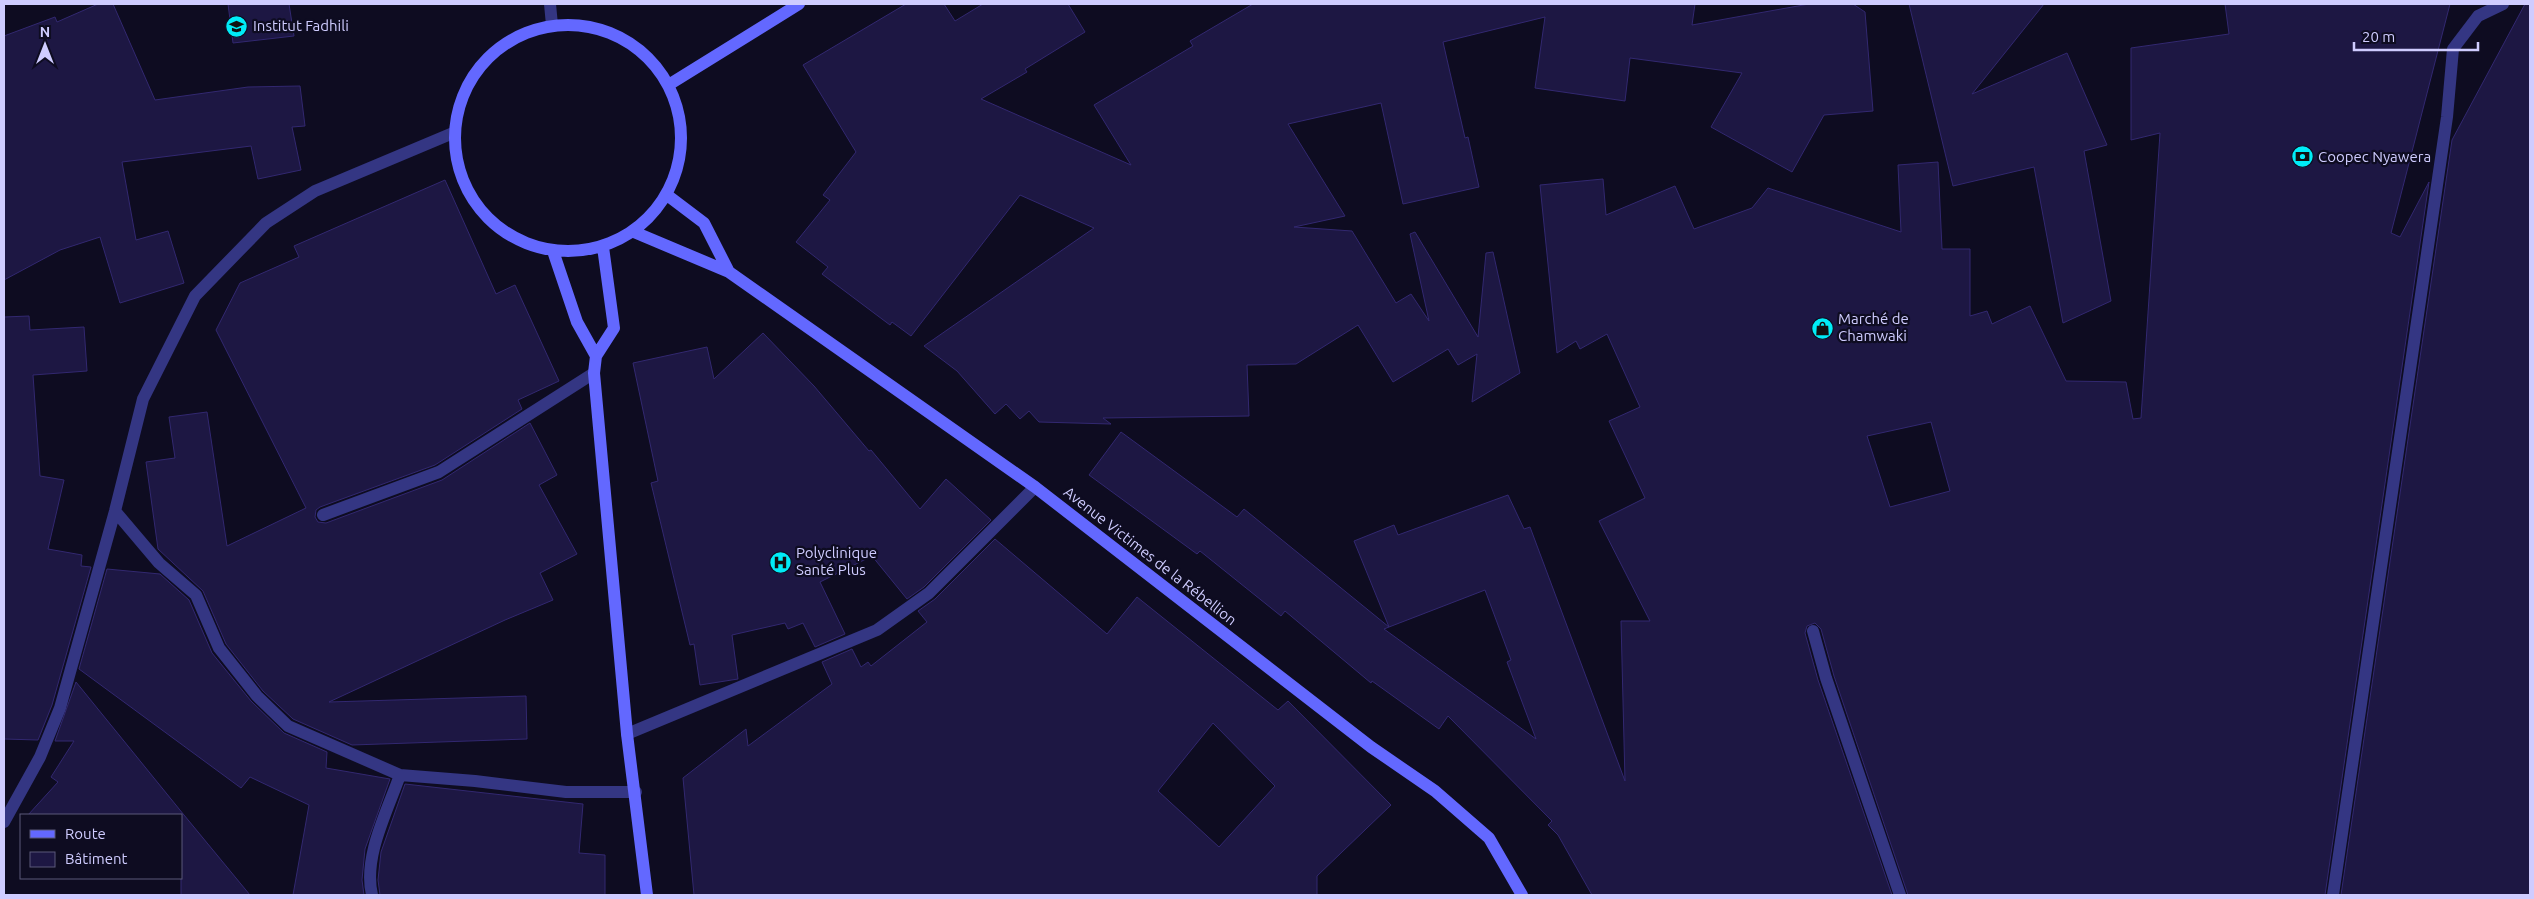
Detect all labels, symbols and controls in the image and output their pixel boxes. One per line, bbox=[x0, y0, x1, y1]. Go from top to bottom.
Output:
school or university icon: Institut Fadhili bbox=[225, 14, 249, 38]
place label: Institut Fadhili bbox=[253, 17, 349, 34]
north arrow bbox=[20, 20, 70, 70]
scale bar bbox=[2354, 20, 2478, 52]
text: N bbox=[40, 24, 50, 40]
text: 20 m bbox=[2362, 28, 2395, 45]
bank icon: Coopec Nyawera bbox=[2290, 145, 2314, 169]
place label: Coopec Nyawera bbox=[2318, 148, 2431, 165]
place label: Marché de Chamwaki bbox=[1838, 310, 1909, 344]
shop icon: Marché de Chamwaki bbox=[1810, 316, 1834, 340]
street label: Avenue Victimes de la Rébellion bbox=[1061, 483, 1240, 628]
place label: Polyclinique Santé Plus bbox=[796, 544, 877, 578]
hospital icon: Polyclinique Santé Plus bbox=[768, 550, 792, 574]
legend bbox=[20, 814, 182, 879]
text: Route bbox=[65, 825, 106, 842]
text: Bâtiment bbox=[65, 850, 128, 867]

